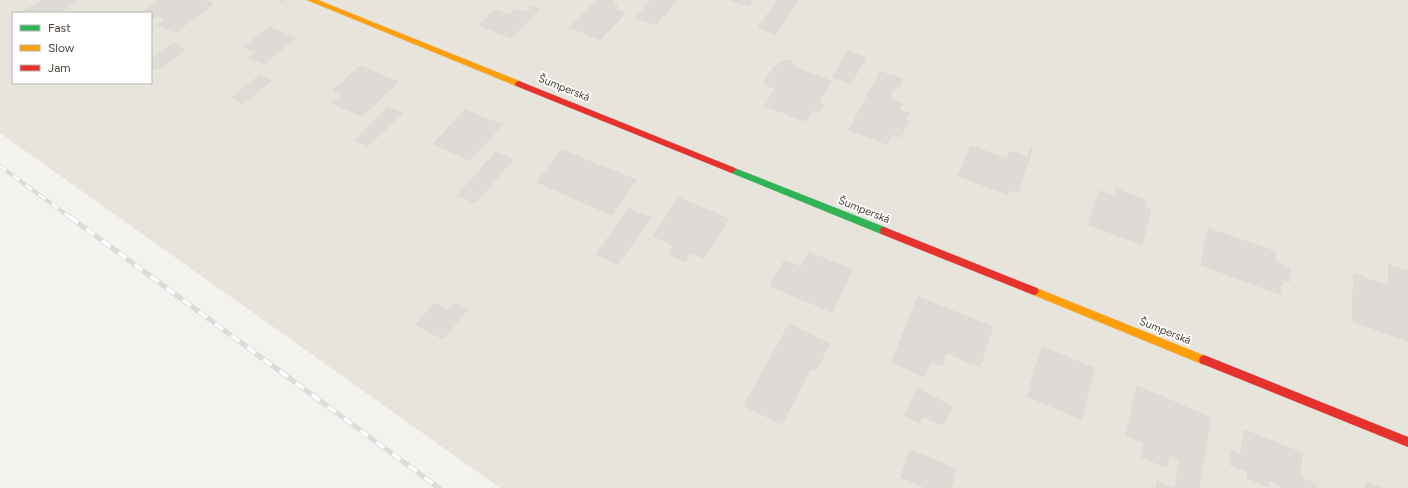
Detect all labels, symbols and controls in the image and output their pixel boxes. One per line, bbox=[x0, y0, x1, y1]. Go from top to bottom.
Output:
legend bbox=[12, 12, 152, 84]
text: Fast bbox=[48, 21, 71, 35]
text: Slow bbox=[48, 41, 75, 55]
text: Jam bbox=[48, 61, 71, 75]
street label: Šumperská bbox=[536, 71, 592, 104]
street label: Šumperská bbox=[836, 193, 892, 226]
street label: Šumperská bbox=[1137, 314, 1193, 347]

